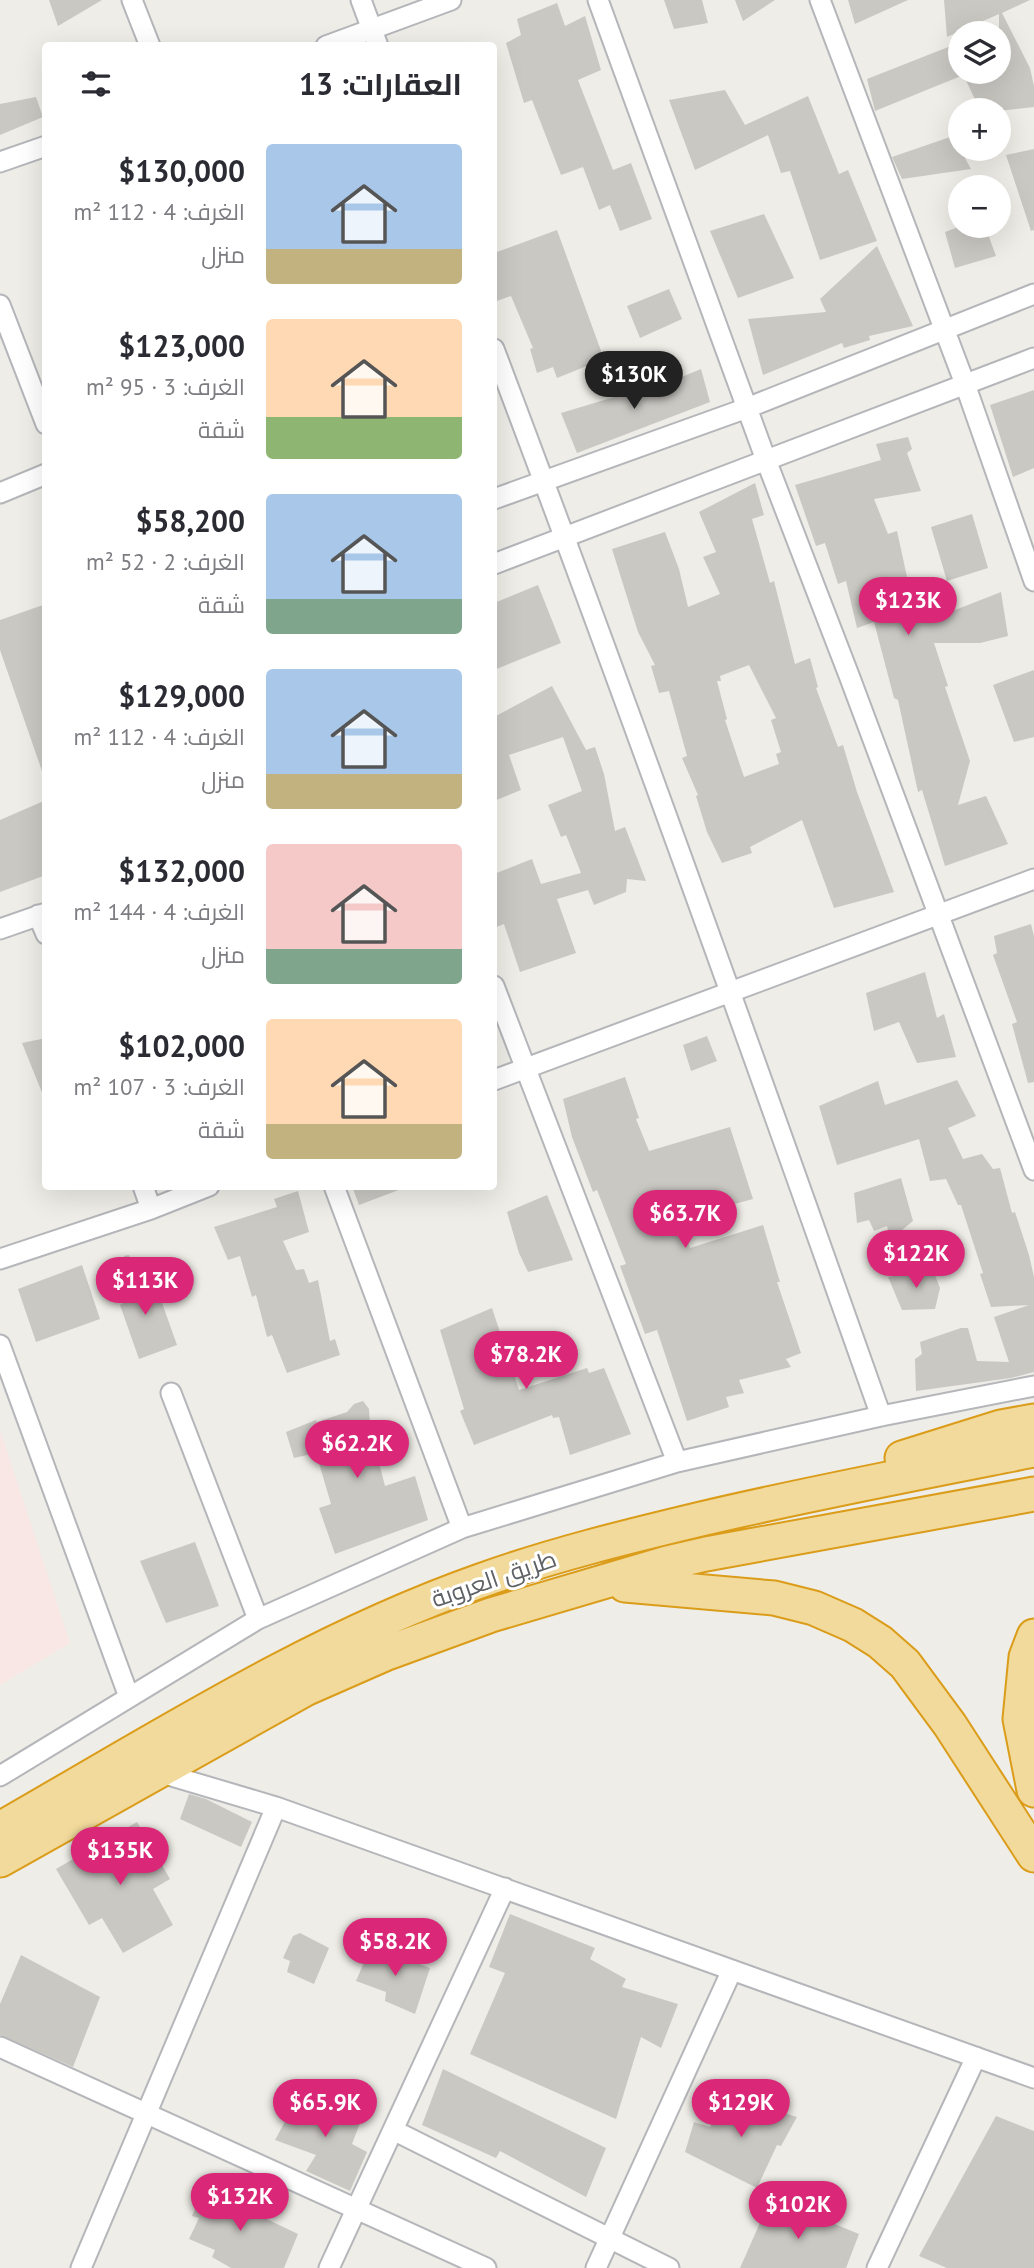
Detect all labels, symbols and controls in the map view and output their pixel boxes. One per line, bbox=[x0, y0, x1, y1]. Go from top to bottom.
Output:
map controls bbox=[948, 21, 1011, 238]
button: layers bbox=[948, 21, 1011, 84]
text: العقارات: 13 bbox=[299, 64, 462, 103]
icon: filters bbox=[77, 65, 115, 103]
button: + bbox=[948, 98, 1011, 161]
text: $130,000 bbox=[118, 151, 245, 190]
icon: home bbox=[322, 172, 406, 256]
button: − bbox=[948, 175, 1011, 238]
text: الغرف: 4 · 112 m² bbox=[74, 197, 245, 226]
text: منزل bbox=[201, 240, 245, 269]
text: $123,000 bbox=[118, 326, 245, 365]
icon: home bbox=[322, 347, 406, 431]
pin: $130K bbox=[585, 352, 683, 411]
text: $130K bbox=[601, 359, 667, 388]
text: الغرف: 3 · 95 m² bbox=[86, 372, 245, 401]
text: شقة bbox=[198, 415, 245, 444]
text: $58,200 bbox=[135, 501, 245, 540]
icon: home bbox=[322, 522, 406, 606]
text: الغرف: 2 · 52 m² bbox=[86, 547, 245, 576]
pin: $123K bbox=[859, 578, 957, 637]
text: $123K bbox=[875, 585, 941, 614]
text: شقة bbox=[198, 590, 245, 619]
text: $129,000 bbox=[118, 676, 245, 715]
icon: home bbox=[322, 697, 406, 781]
text: الغرف: 4 · 112 m² bbox=[74, 722, 245, 751]
text: منزل bbox=[201, 765, 245, 794]
text: $132,000 bbox=[118, 851, 245, 890]
icon: home bbox=[322, 872, 406, 956]
text: الغرف: 4 · 144 m² bbox=[74, 897, 245, 926]
text: منزل bbox=[201, 940, 245, 969]
text: $102,000 bbox=[118, 1026, 245, 1065]
icon: home bbox=[322, 1047, 406, 1131]
text: الغرف: 3 · 107 m² bbox=[74, 1072, 245, 1101]
text: شقة bbox=[198, 1115, 245, 1144]
pin: $63.7K bbox=[628, 1190, 742, 1250]
text: $63.7K bbox=[649, 1198, 721, 1227]
pin: $122K bbox=[867, 1230, 965, 1290]
text: $122K bbox=[883, 1238, 949, 1267]
pin: $113K bbox=[96, 1258, 194, 1317]
text: $113K bbox=[112, 1265, 178, 1294]
pin: $78.2K bbox=[469, 1332, 583, 1391]
text: $78.2K bbox=[490, 1339, 562, 1368]
pin: $62.2K bbox=[300, 1420, 414, 1480]
text: $62.2K bbox=[321, 1428, 393, 1457]
street label: طريق العروبة bbox=[427, 1543, 560, 1614]
pin: $135K bbox=[71, 1828, 169, 1887]
text: $135K bbox=[87, 1835, 153, 1864]
pin: $58.2K bbox=[338, 1918, 452, 1978]
text: $58.2K bbox=[359, 1926, 431, 1955]
pin: $65.9K bbox=[268, 2080, 382, 2139]
pin: $129K bbox=[692, 2080, 790, 2139]
text: $65.9K bbox=[289, 2087, 361, 2116]
text: $129K bbox=[708, 2087, 774, 2116]
pin: $132K bbox=[191, 2174, 289, 2233]
text: $132K bbox=[207, 2181, 273, 2210]
pin: $102K bbox=[749, 2182, 847, 2241]
text: $102K bbox=[765, 2189, 831, 2218]

